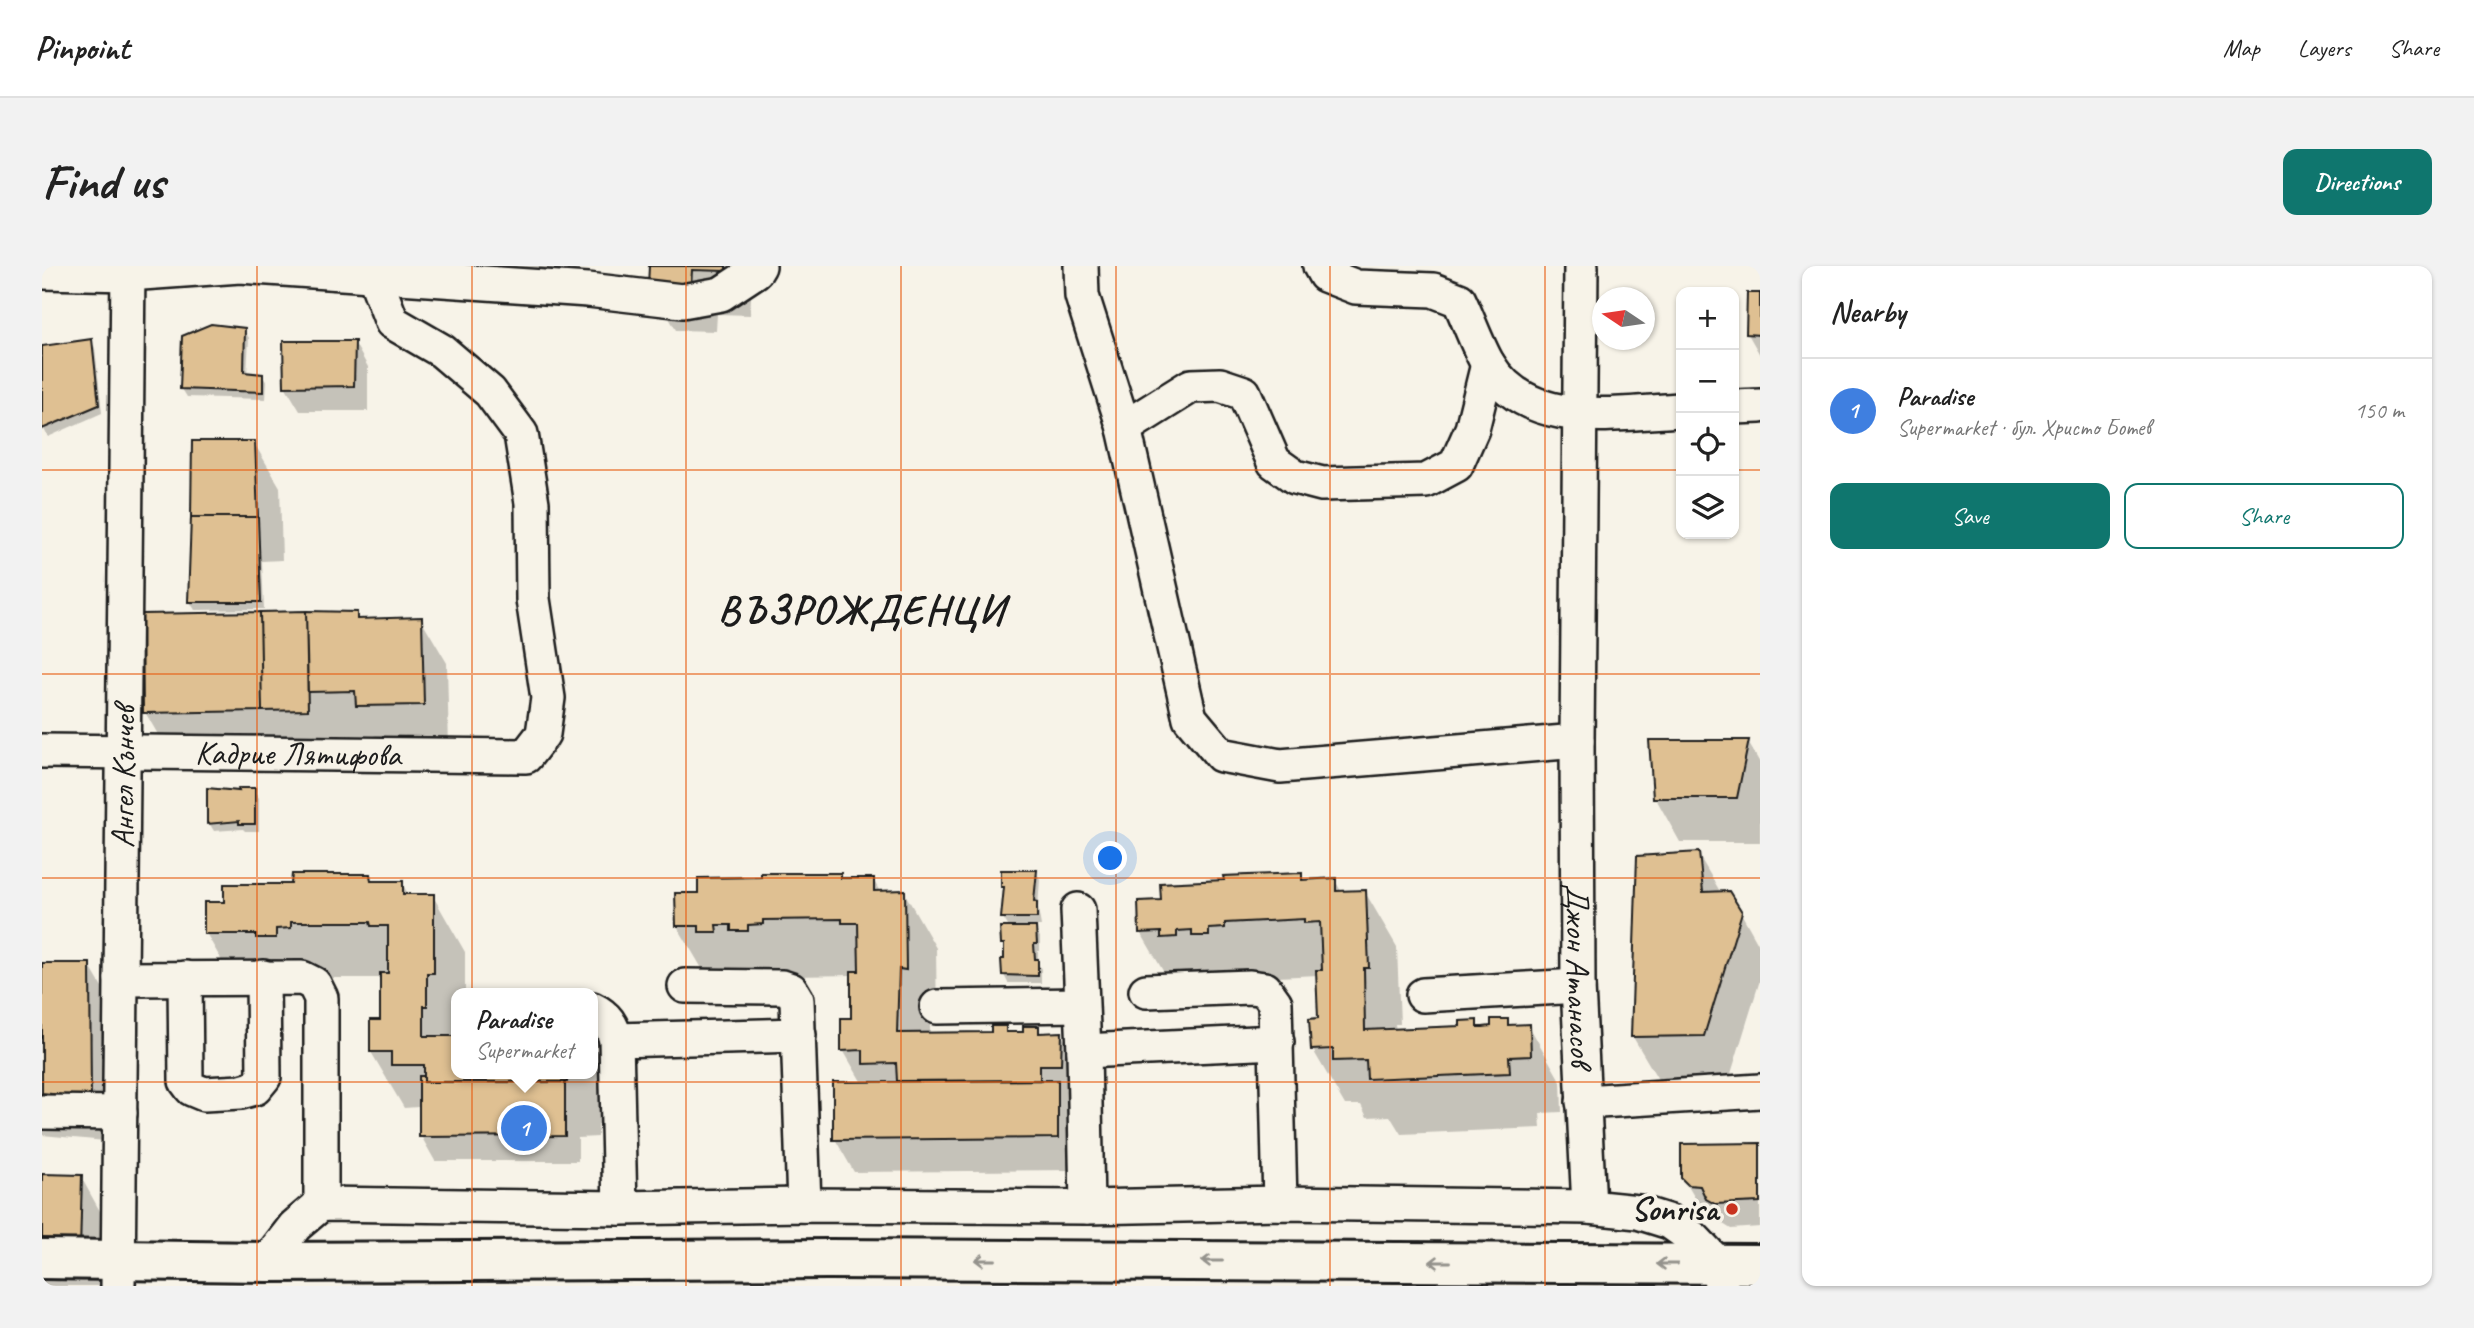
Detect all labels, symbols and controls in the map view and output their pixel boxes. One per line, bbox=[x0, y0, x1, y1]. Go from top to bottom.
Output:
text: Pinpoint bbox=[35, 27, 129, 69]
text: Map bbox=[2223, 33, 2260, 63]
text: Layers bbox=[2298, 33, 2351, 63]
text: Share bbox=[2389, 33, 2439, 63]
button: Directions bbox=[2283, 149, 2432, 215]
text: Find us bbox=[42, 151, 164, 213]
north arrow bbox=[1592, 287, 1655, 350]
map controls bbox=[1676, 287, 1739, 539]
button: + bbox=[1676, 287, 1739, 350]
text: Nearby bbox=[1830, 293, 1906, 331]
button: − bbox=[1676, 350, 1739, 413]
text: Paradise bbox=[1897, 380, 1973, 413]
text: 1 bbox=[1848, 396, 1858, 425]
text: 150 m bbox=[2355, 396, 2404, 425]
button: locate bbox=[1676, 413, 1739, 476]
text: Supermarket · бул. Христо Ботев bbox=[1897, 413, 2151, 442]
button: layers bbox=[1676, 476, 1739, 539]
button: Save bbox=[1830, 483, 2110, 549]
button: Share bbox=[2124, 483, 2404, 549]
district label: ВЪЗРОЖДЕНЦИ bbox=[718, 585, 1011, 635]
street label: Ангел Кънчев bbox=[101, 700, 145, 848]
street label: Кадрие Лятифова bbox=[195, 732, 404, 776]
your location bbox=[1093, 841, 1127, 875]
street label: Джон Атанасов bbox=[1557, 883, 1603, 1073]
popup bbox=[451, 988, 598, 1079]
text: Paradise bbox=[476, 1003, 552, 1036]
text: Supermarket bbox=[476, 1036, 573, 1065]
pin: 1 bbox=[501, 1102, 547, 1154]
place label: Sonrisa bbox=[1631, 1188, 1721, 1230]
marker: Sonrisa bbox=[1724, 1201, 1740, 1217]
one-way arrow bbox=[974, 1253, 997, 1267]
one-way arrow bbox=[1201, 1254, 1224, 1268]
one-way arrow bbox=[1429, 1256, 1452, 1269]
one-way arrow bbox=[1656, 1257, 1679, 1271]

